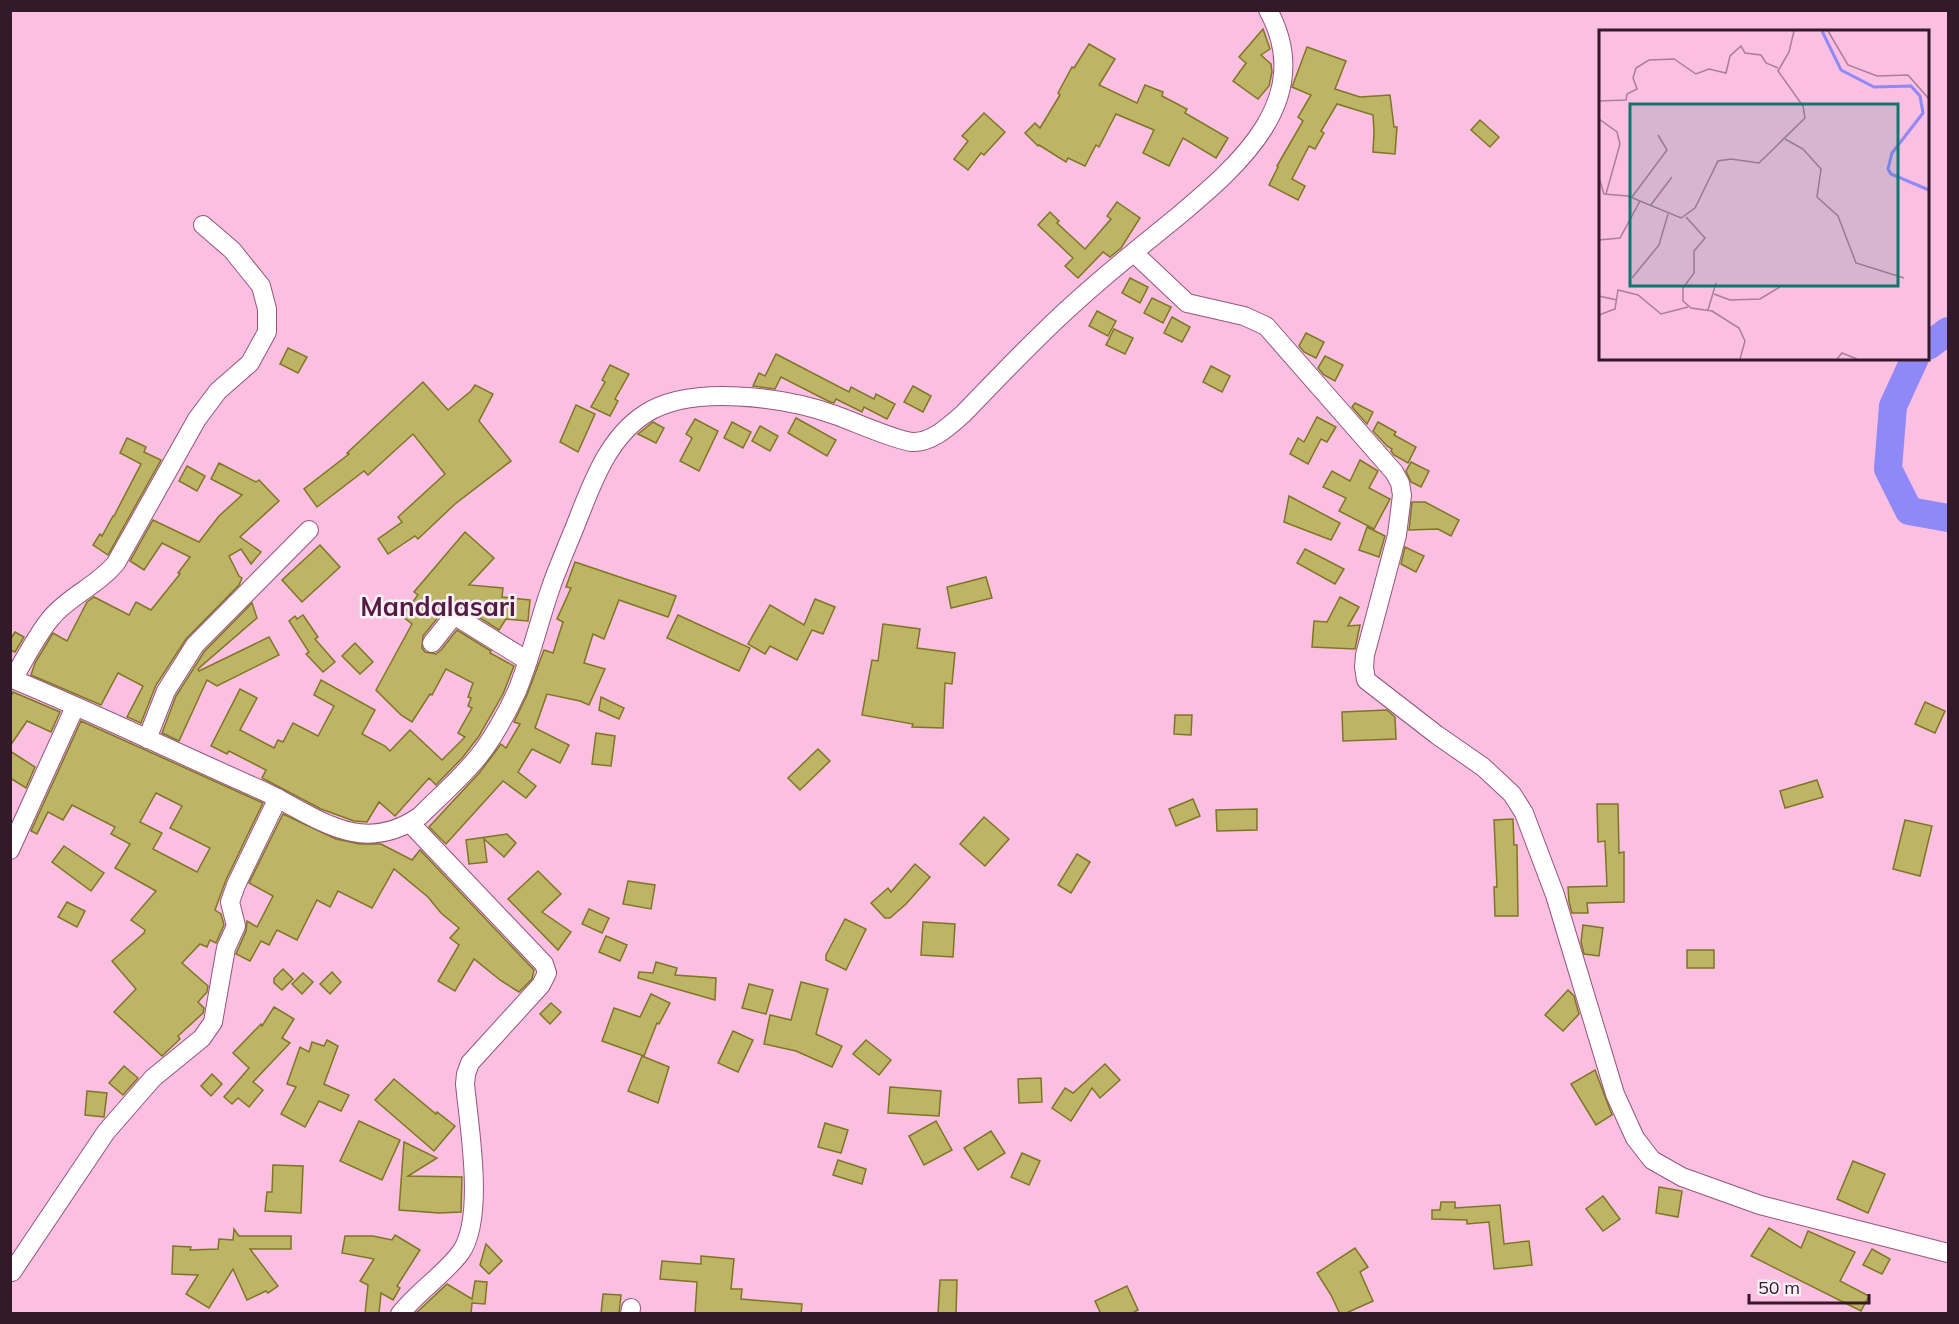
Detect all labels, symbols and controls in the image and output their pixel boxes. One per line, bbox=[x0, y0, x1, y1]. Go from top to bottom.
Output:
inset map bbox=[1599, 30, 1929, 360]
district label: Mandalasari bbox=[360, 590, 516, 623]
scale bar bbox=[1749, 1267, 1869, 1305]
text: 50 m bbox=[1758, 1276, 1800, 1299]

